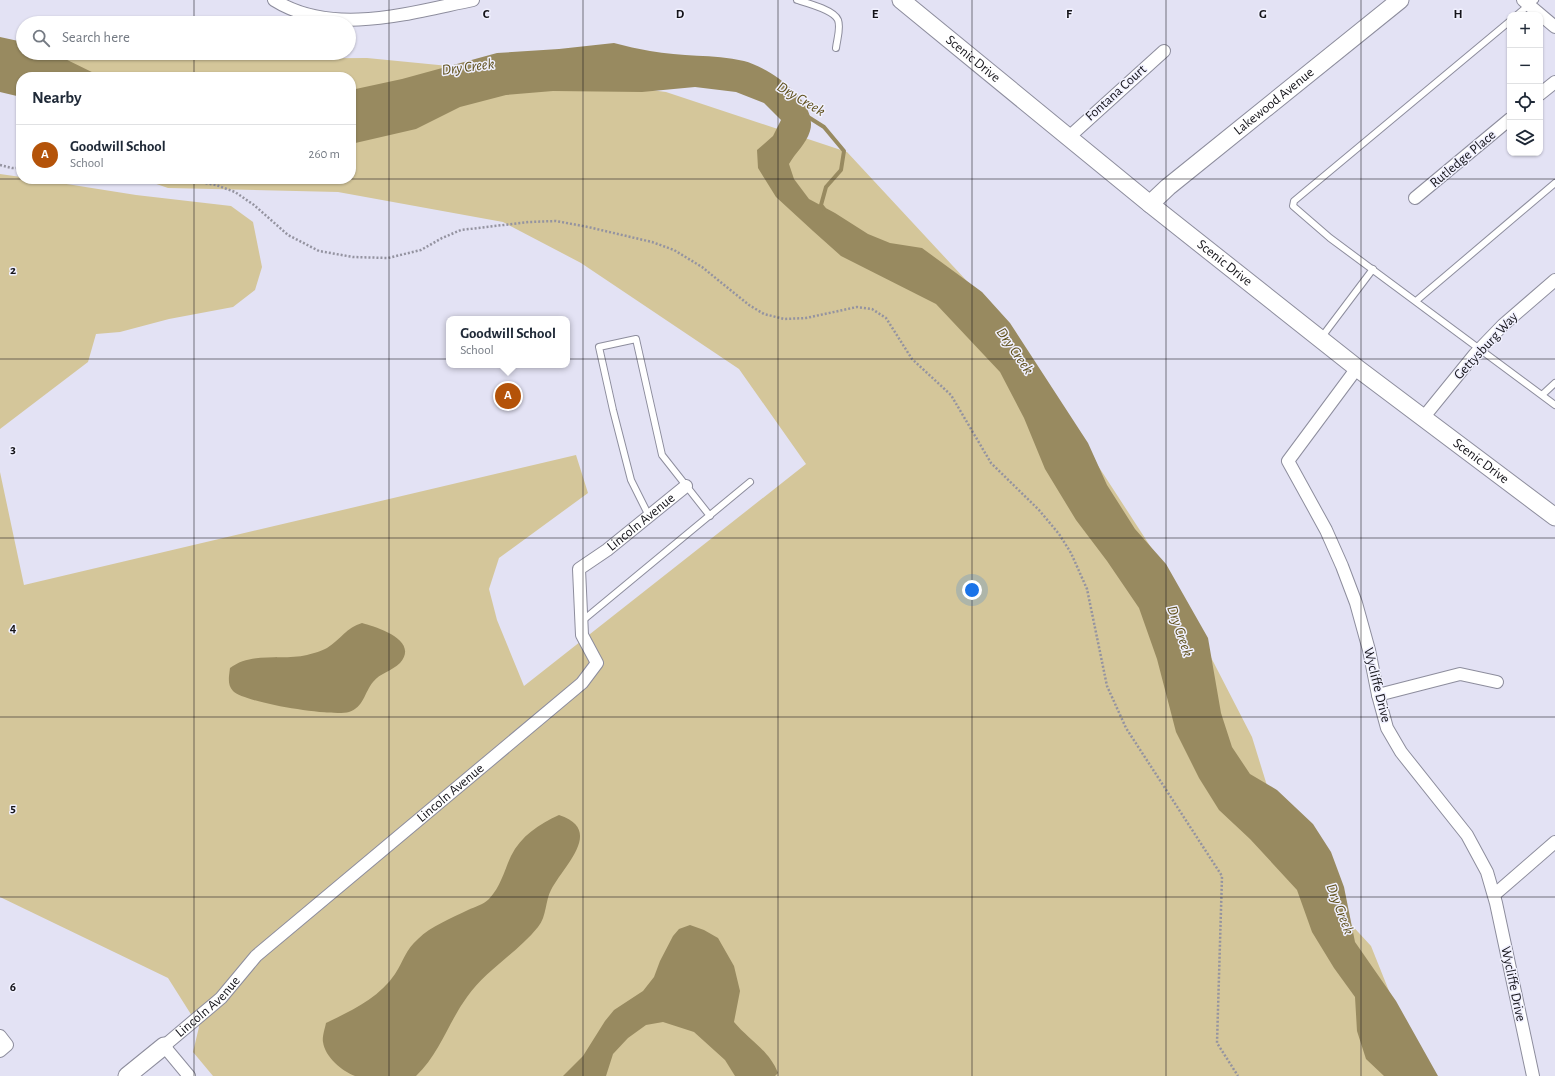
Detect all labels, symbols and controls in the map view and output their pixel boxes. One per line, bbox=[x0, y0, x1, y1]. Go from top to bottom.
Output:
text: C bbox=[483, 8, 490, 21]
text: D bbox=[676, 8, 685, 21]
text: E bbox=[872, 8, 879, 21]
text: F bbox=[1066, 8, 1073, 21]
text: G bbox=[1259, 8, 1267, 21]
text: H bbox=[1453, 8, 1463, 21]
map controls bbox=[1507, 12, 1543, 156]
button: + bbox=[1507, 12, 1543, 48]
search box bbox=[16, 16, 356, 60]
icon: search bbox=[30, 27, 52, 49]
text: Search here bbox=[62, 30, 130, 45]
street label: Scenic Drive bbox=[943, 33, 1003, 85]
button: − bbox=[1507, 48, 1543, 84]
water label: Dry Creek bbox=[441, 56, 495, 78]
street label: Fontana Court bbox=[1083, 62, 1149, 124]
street label: Lakewood Avenue bbox=[1231, 65, 1317, 138]
water label: Dry Creek bbox=[774, 79, 828, 119]
button: locate bbox=[1507, 84, 1543, 120]
text: Nearby bbox=[32, 89, 82, 106]
button: layers bbox=[1507, 120, 1543, 156]
street label: Rutledge Place bbox=[1428, 128, 1498, 190]
text: Goodwill School bbox=[70, 139, 166, 154]
text: A bbox=[41, 148, 49, 161]
text: 260 m bbox=[309, 148, 340, 161]
text: School bbox=[70, 157, 104, 170]
street label: Scenic Drive bbox=[1194, 237, 1255, 289]
text: 2 bbox=[10, 264, 16, 277]
street label: Gettysburg Way bbox=[1451, 310, 1521, 382]
popup bbox=[446, 316, 570, 368]
water label: Dry Creek bbox=[994, 325, 1036, 377]
text: Goodwill School bbox=[460, 326, 556, 341]
text: School bbox=[460, 344, 494, 357]
pin: A bbox=[495, 381, 521, 411]
street label: Scenic Drive bbox=[1450, 436, 1511, 487]
text: 3 bbox=[10, 443, 16, 456]
street label: Lincoln Avenue bbox=[605, 491, 678, 554]
your location bbox=[962, 580, 982, 600]
water label: Dry Creek bbox=[1164, 603, 1196, 659]
text: 4 bbox=[10, 622, 17, 635]
street label: Wycliffe Drive bbox=[1361, 646, 1393, 724]
street label: Lincoln Avenue bbox=[414, 761, 487, 825]
text: 5 bbox=[10, 802, 16, 815]
water label: Dry Creek bbox=[1323, 882, 1357, 937]
street label: Wycliffe Drive bbox=[1498, 945, 1528, 1023]
street label: Lincoln Avenue bbox=[173, 974, 243, 1040]
text: 6 bbox=[10, 981, 16, 994]

